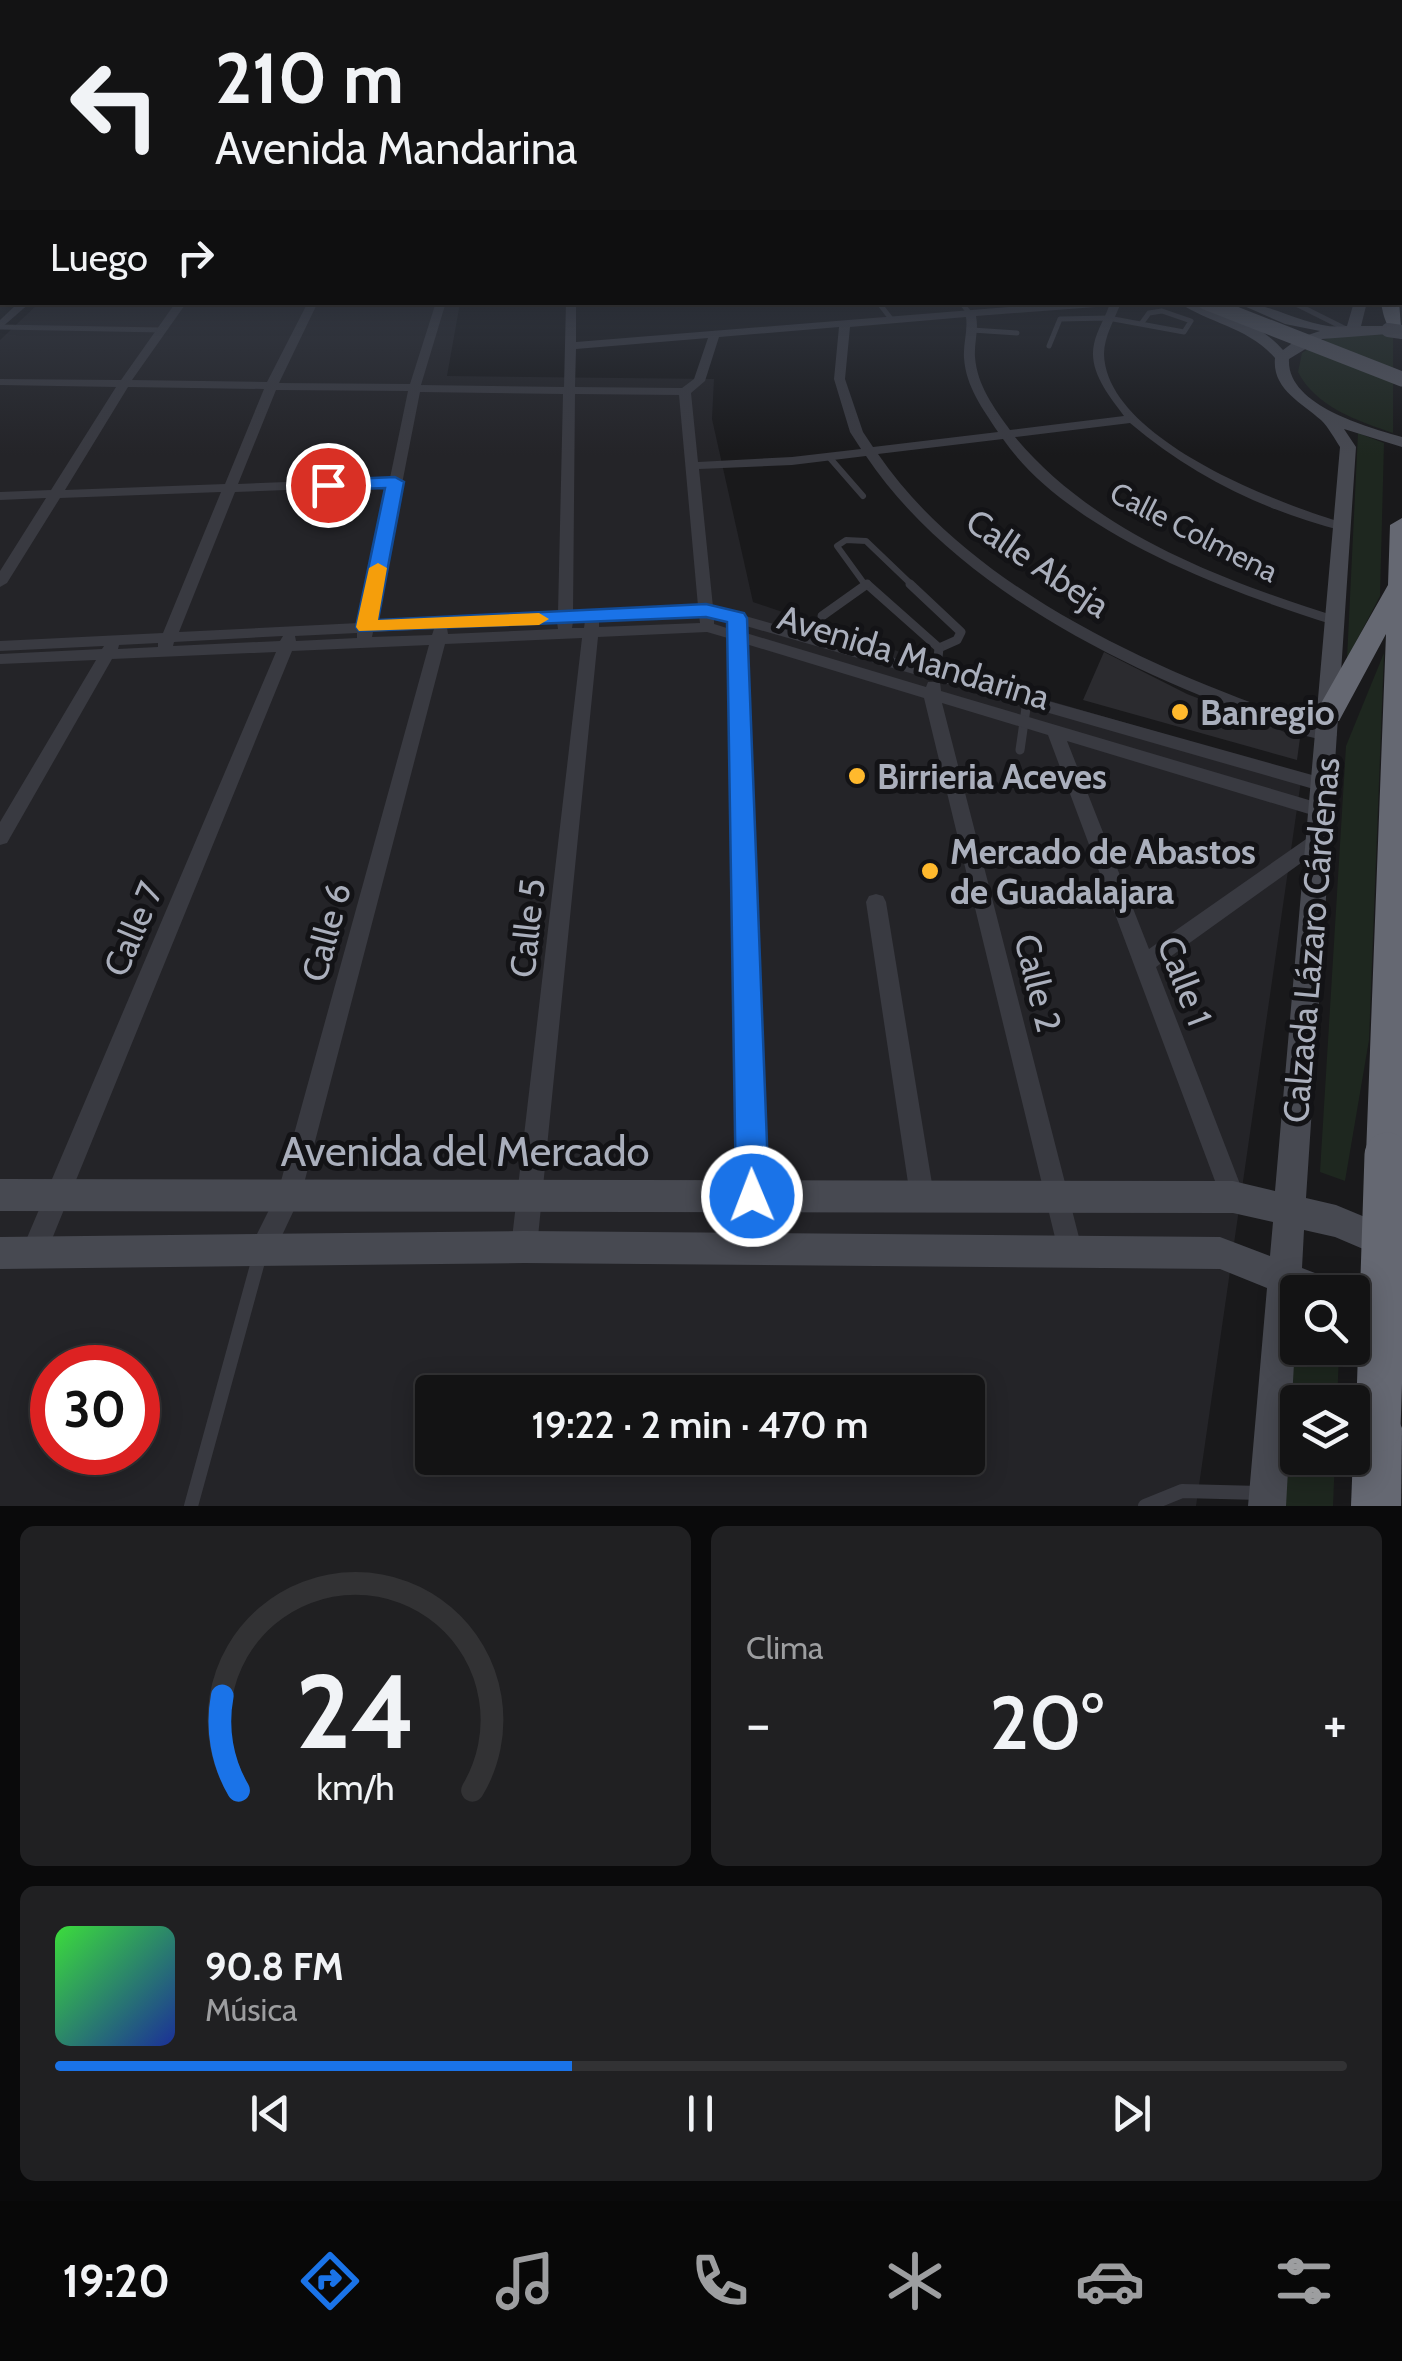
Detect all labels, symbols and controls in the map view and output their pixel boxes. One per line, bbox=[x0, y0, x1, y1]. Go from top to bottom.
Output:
text: 210 m bbox=[215, 35, 404, 121]
icon: left bbox=[50, 40, 180, 170]
text: Avenida Mandarina bbox=[215, 121, 577, 175]
icon: right bbox=[168, 230, 223, 285]
text: Luego bbox=[50, 234, 148, 281]
pin bbox=[286, 443, 371, 528]
icon: arrive bbox=[301, 458, 356, 513]
street label: Calle Colmena bbox=[1104, 474, 1285, 590]
street label: Calle Abeja bbox=[958, 499, 1118, 627]
street label: Avenida Mandarina bbox=[773, 595, 1055, 719]
place label: Banregio bbox=[1200, 691, 1335, 734]
marker: Banregio bbox=[1169, 701, 1191, 723]
place label: Birrieria Aceves bbox=[877, 755, 1107, 798]
street label: Calzada Lázaro Cárdenas bbox=[1274, 756, 1348, 1124]
marker: Birrieria Aceves bbox=[846, 765, 868, 787]
place label: Mercado de Abastos de Guadalajara bbox=[950, 830, 1256, 913]
marker: Mercado de Abastos de Guadalajara bbox=[919, 860, 941, 882]
street label: Calle 7 bbox=[94, 875, 172, 983]
street label: Calle 5 bbox=[500, 876, 554, 980]
street label: Calle 6 bbox=[292, 878, 360, 986]
street label: Calle 2 bbox=[1005, 930, 1071, 1036]
street label: Calle 1 bbox=[1148, 930, 1222, 1032]
street label: Avenida del Mercado bbox=[280, 1125, 650, 1177]
position arrow bbox=[700, 1144, 804, 1248]
map controls bbox=[1280, 1275, 1370, 1475]
button: search bbox=[1280, 1275, 1370, 1365]
speed limit sign: 30 bbox=[30, 1345, 160, 1475]
button: layers bbox=[1280, 1385, 1370, 1475]
text: 19:22 · 2 min · 470 m bbox=[531, 1401, 869, 1448]
text: Clima bbox=[746, 1628, 823, 1667]
text: 24 bbox=[296, 1648, 415, 1774]
text: 20° bbox=[990, 1677, 1103, 1768]
text: − bbox=[746, 1690, 770, 1757]
text: + bbox=[1323, 1690, 1347, 1757]
text: km/h bbox=[316, 1766, 395, 1809]
text: 90.8 FM bbox=[205, 1943, 344, 1990]
text: Música bbox=[205, 1990, 297, 2029]
icon: previous bbox=[243, 2086, 298, 2141]
icon: pause bbox=[673, 2086, 728, 2141]
icon: next bbox=[1104, 2086, 1159, 2141]
icon: directions bbox=[295, 2246, 365, 2316]
icon: music bbox=[490, 2246, 560, 2316]
icon: phone bbox=[685, 2246, 755, 2316]
icon: climate bbox=[880, 2246, 950, 2316]
icon: car bbox=[1075, 2246, 1145, 2316]
icon: filters bbox=[1269, 2246, 1339, 2316]
text: 19:20 bbox=[62, 2254, 170, 2308]

